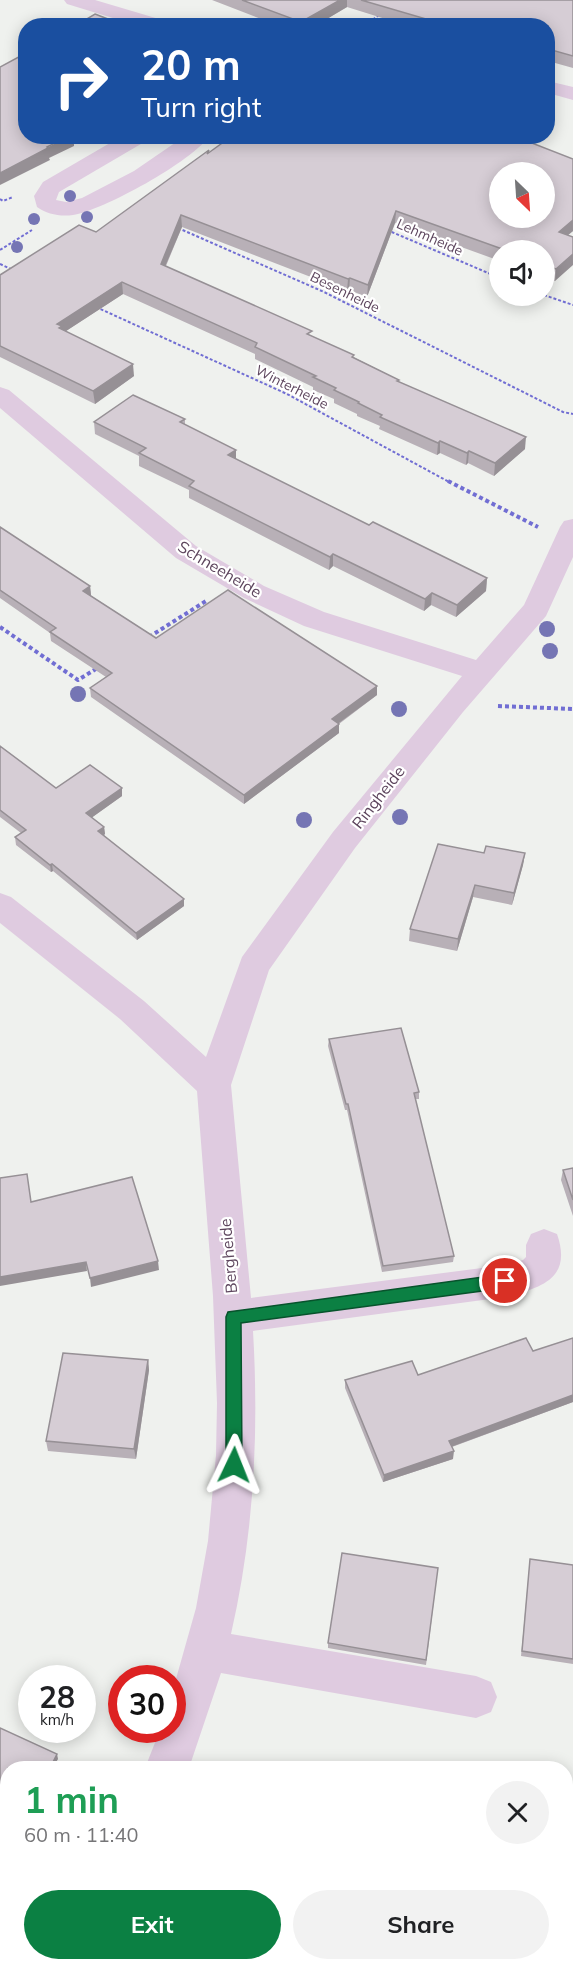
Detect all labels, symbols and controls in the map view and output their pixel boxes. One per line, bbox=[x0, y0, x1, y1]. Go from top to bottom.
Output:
text: 20 m bbox=[141, 38, 241, 91]
icon: right bbox=[42, 42, 120, 120]
text: Turn right bbox=[141, 90, 261, 124]
north arrow bbox=[489, 162, 555, 228]
map controls bbox=[489, 162, 555, 306]
street label: Lehmheide bbox=[394, 214, 466, 260]
button: sound bbox=[489, 240, 555, 306]
street label: Besenheide bbox=[307, 267, 383, 317]
street label: Winterheide bbox=[252, 361, 332, 413]
street label: Schneeheide bbox=[174, 536, 266, 602]
street label: Ringheide bbox=[347, 762, 409, 832]
street label: Bergheide bbox=[215, 1218, 241, 1294]
pin bbox=[479, 1255, 530, 1306]
icon: arrive bbox=[488, 1264, 521, 1297]
position arrow bbox=[202, 1433, 266, 1497]
speed limit sign: 30 bbox=[108, 1665, 186, 1743]
text: 28 bbox=[39, 1678, 75, 1716]
text: km/h bbox=[40, 1710, 74, 1729]
text: 1 min bbox=[24, 1777, 119, 1822]
button: close bbox=[486, 1781, 549, 1844]
text: 60 m · 11:40 bbox=[24, 1822, 138, 1847]
button: Exit bbox=[24, 1890, 281, 1959]
button: Share bbox=[293, 1890, 549, 1959]

